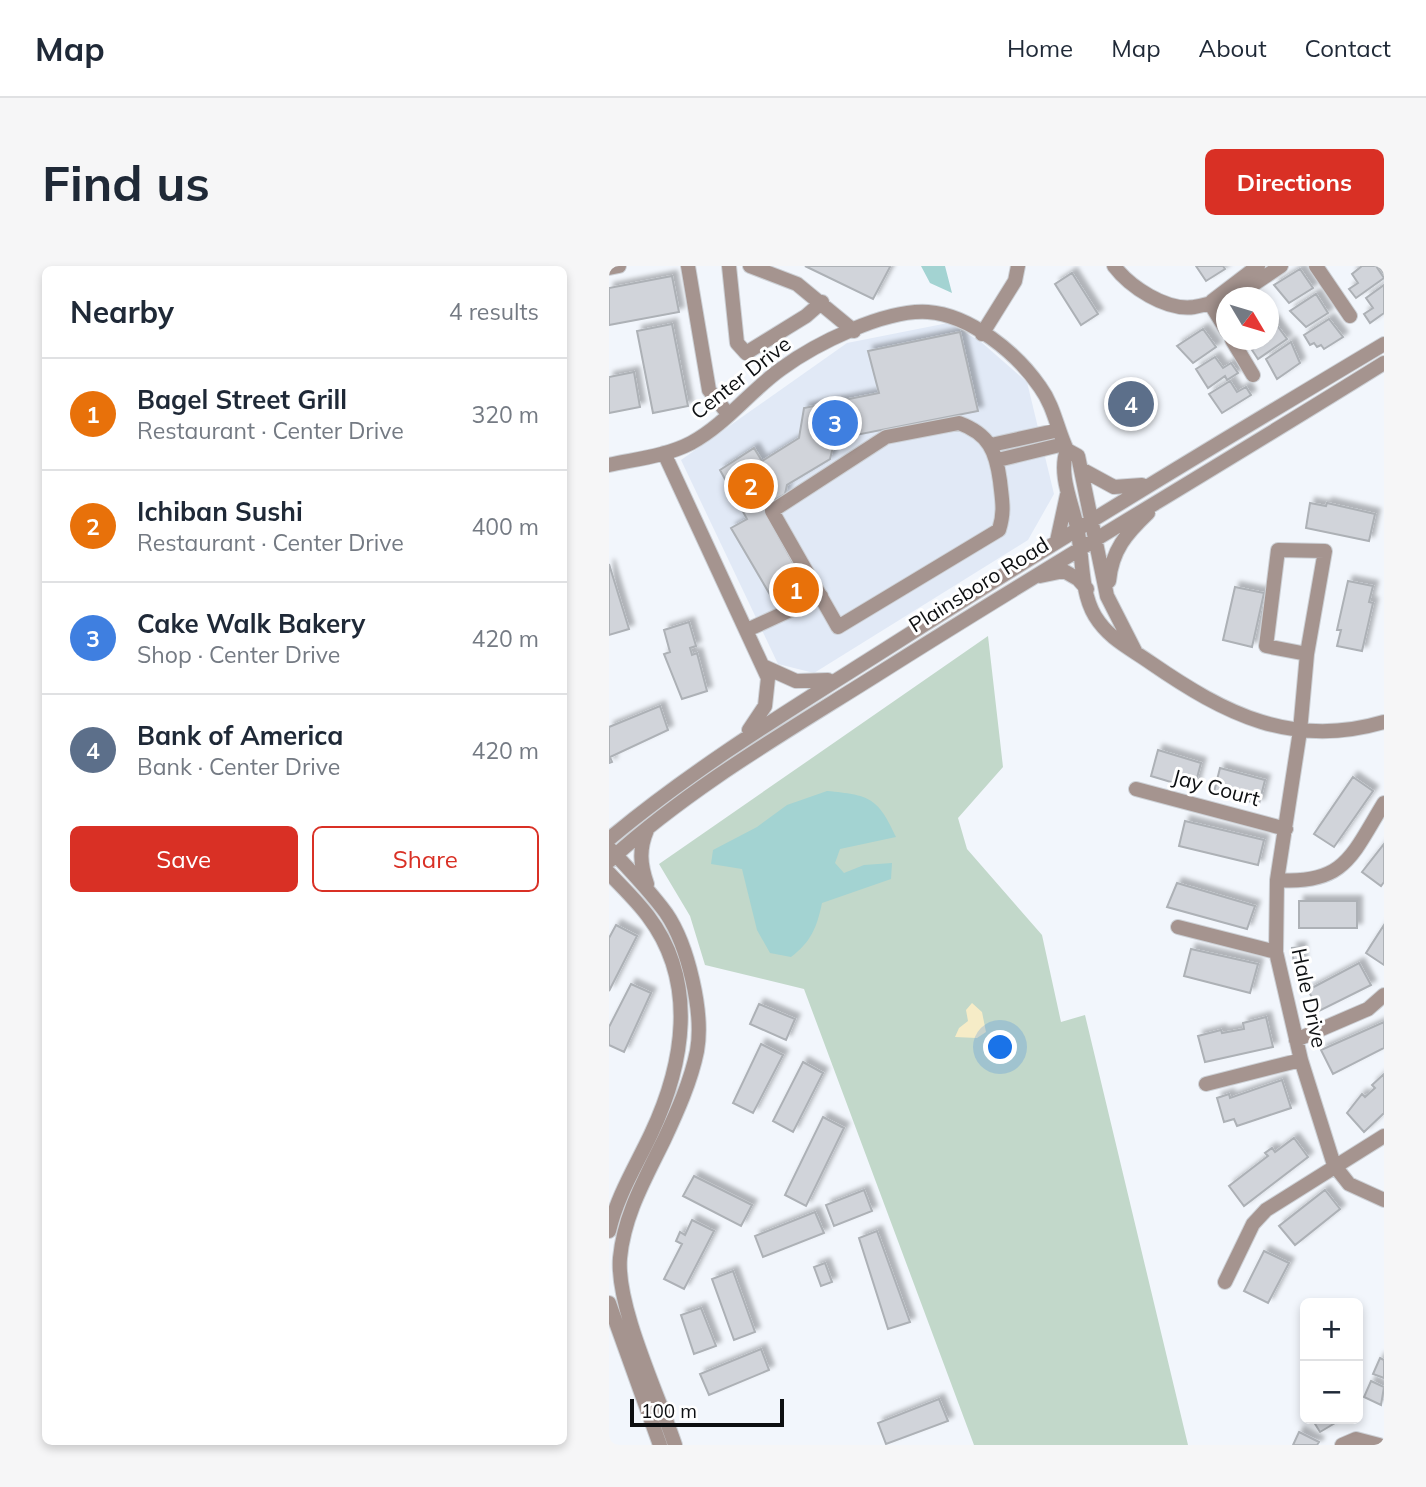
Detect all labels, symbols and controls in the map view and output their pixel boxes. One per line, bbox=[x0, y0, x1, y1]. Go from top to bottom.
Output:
text: Map bbox=[35, 28, 105, 69]
text: Home bbox=[1007, 33, 1073, 63]
text: Map bbox=[1111, 33, 1161, 63]
text: About bbox=[1199, 33, 1267, 63]
text: Contact bbox=[1305, 33, 1391, 63]
button: Directions bbox=[1205, 149, 1384, 215]
text: Find us bbox=[42, 152, 210, 213]
north arrow bbox=[1216, 287, 1279, 350]
text: Nearby bbox=[70, 293, 174, 331]
text: 4 results bbox=[449, 297, 539, 326]
street label: Center Drive bbox=[685, 330, 796, 424]
pin: 4 bbox=[1108, 378, 1154, 430]
text: Bagel Street Grill bbox=[137, 383, 347, 416]
pin: 3 bbox=[812, 397, 858, 449]
text: 1 bbox=[86, 400, 100, 429]
text: 320 m bbox=[471, 400, 539, 429]
text: Restaurant · Center Drive bbox=[137, 416, 404, 445]
pin: 2 bbox=[728, 460, 774, 512]
text: Ichiban Sushi bbox=[137, 495, 303, 528]
text: 2 bbox=[86, 512, 100, 541]
text: 400 m bbox=[471, 512, 539, 541]
text: Restaurant · Center Drive bbox=[137, 528, 404, 557]
street label: Plainsboro Road bbox=[904, 531, 1053, 638]
pin: 1 bbox=[773, 564, 819, 616]
text: Cake Walk Bakery bbox=[137, 607, 365, 640]
text: 3 bbox=[86, 624, 100, 653]
text: 420 m bbox=[471, 624, 539, 653]
text: Shop · Center Drive bbox=[137, 640, 340, 669]
text: Bank of America bbox=[137, 719, 343, 752]
text: 4 bbox=[86, 736, 100, 765]
text: 420 m bbox=[471, 736, 539, 765]
text: Bank · Center Drive bbox=[137, 752, 340, 781]
street label: Jay Court bbox=[1170, 763, 1263, 811]
button: Save bbox=[70, 826, 298, 892]
button: Share bbox=[312, 826, 539, 892]
street label: Hale Drive bbox=[1287, 946, 1333, 1050]
your location bbox=[983, 1030, 1017, 1064]
map controls bbox=[1300, 1298, 1363, 1424]
button: + bbox=[1300, 1298, 1363, 1361]
button: − bbox=[1300, 1361, 1363, 1424]
scale bar bbox=[630, 1396, 784, 1428]
text: 100 m bbox=[641, 1399, 697, 1423]

